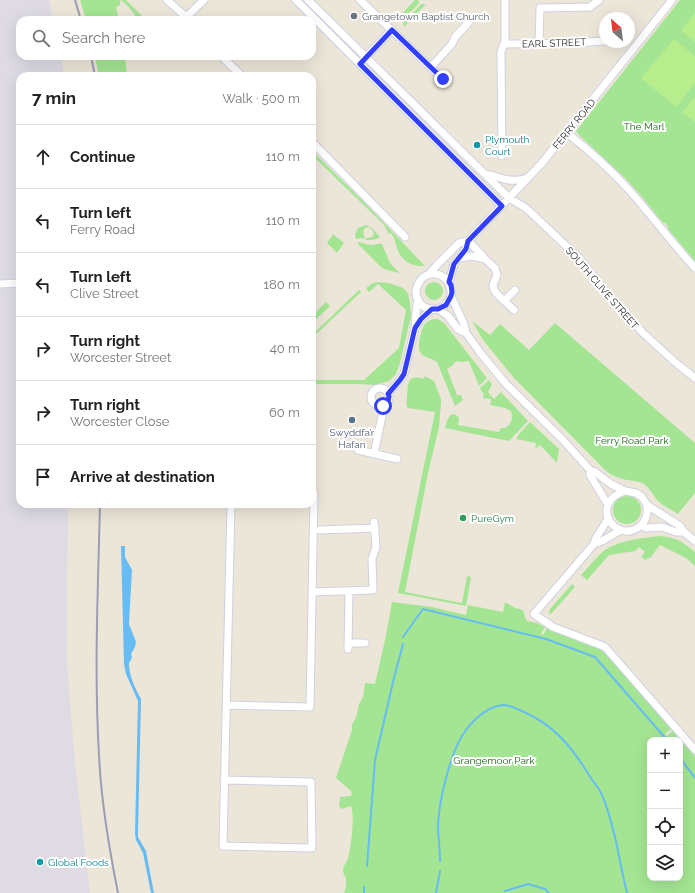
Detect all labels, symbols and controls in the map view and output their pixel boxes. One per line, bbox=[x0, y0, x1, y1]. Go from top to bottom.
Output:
marker: Grangetown Baptist Church bbox=[349, 11, 359, 21]
place label: Grangetown Baptist Church bbox=[362, 11, 489, 22]
north arrow bbox=[599, 12, 635, 48]
search box bbox=[16, 16, 316, 60]
icon: search bbox=[30, 27, 52, 49]
text: Search here bbox=[62, 29, 145, 47]
street label: EARL STREET bbox=[522, 36, 586, 50]
route end bbox=[434, 70, 452, 88]
text: 7 min bbox=[32, 88, 76, 108]
text: Walk · 500 m bbox=[222, 91, 300, 106]
street label: FERRY ROAD bbox=[550, 97, 598, 151]
park label: The Marl bbox=[624, 121, 665, 132]
place label: Plymouth Court bbox=[485, 134, 530, 157]
marker: Plymouth Court bbox=[472, 140, 482, 150]
icon: ahead bbox=[32, 146, 54, 168]
text: Continue bbox=[70, 148, 135, 166]
text: 110 m bbox=[266, 149, 300, 164]
text: Turn left bbox=[70, 204, 131, 222]
icon: left bbox=[32, 210, 54, 232]
text: 110 m bbox=[266, 213, 300, 228]
text: Ferry Road bbox=[70, 222, 135, 237]
street label: SOUTH CLIVE STREET bbox=[563, 245, 641, 331]
text: Turn left bbox=[70, 268, 131, 286]
icon: left bbox=[32, 274, 54, 296]
text: 180 m bbox=[264, 277, 300, 292]
text: Clive Street bbox=[70, 286, 139, 301]
text: Turn right bbox=[70, 332, 140, 350]
icon: right bbox=[32, 338, 54, 360]
text: 40 m bbox=[270, 341, 300, 356]
text: Worcester Street bbox=[70, 350, 171, 365]
text: Turn right bbox=[70, 396, 140, 414]
route start bbox=[374, 397, 392, 415]
icon: right bbox=[32, 402, 54, 424]
text: 60 m bbox=[269, 405, 300, 420]
text: Worcester Close bbox=[70, 414, 169, 429]
marker: Swyddfa’r Hafan bbox=[347, 415, 357, 425]
place label: Swyddfa’r Hafan bbox=[330, 427, 375, 450]
park label: Ferry Road Park bbox=[595, 435, 669, 446]
icon: arrive bbox=[32, 466, 54, 488]
text: Arrive at destination bbox=[70, 468, 215, 486]
marker: PureGym bbox=[458, 513, 468, 523]
place label: PureGym bbox=[471, 513, 514, 524]
map controls bbox=[647, 737, 683, 881]
button: + bbox=[647, 737, 683, 773]
park label: Grangemoor Park bbox=[453, 755, 535, 766]
button: − bbox=[647, 773, 683, 809]
button: locate bbox=[647, 809, 683, 845]
button: layers bbox=[647, 845, 683, 881]
marker: Global Foods bbox=[35, 857, 45, 867]
place label: Global Foods bbox=[48, 857, 109, 868]

